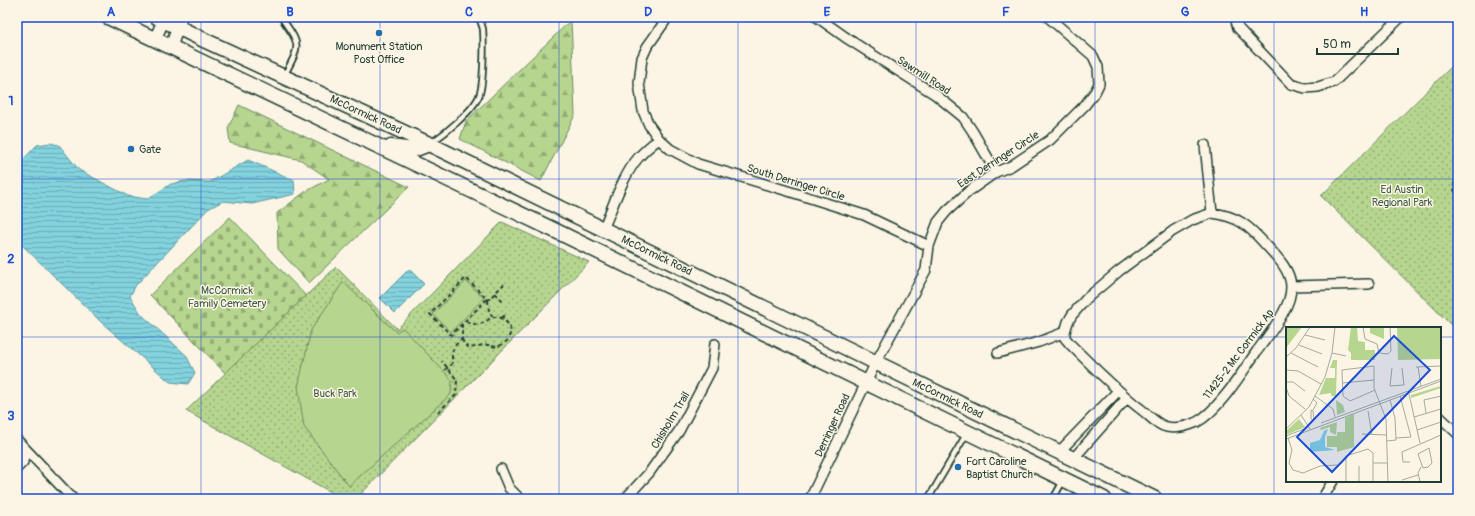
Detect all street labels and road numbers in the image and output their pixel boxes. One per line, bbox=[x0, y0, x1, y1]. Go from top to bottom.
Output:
street label: Sawmill Road bbox=[895, 53, 953, 98]
street label: McCormick Road bbox=[328, 92, 404, 137]
street label: East Derringer Circle bbox=[955, 128, 1042, 191]
street label: South Derringer Circle bbox=[745, 161, 847, 204]
street label: McCormick Road bbox=[619, 233, 694, 278]
street label: 11425-2 Mc Cormick Ap bbox=[1200, 307, 1277, 402]
street label: McCormick Road bbox=[910, 376, 985, 421]
street label: Chisholm Trail bbox=[648, 389, 693, 451]
street label: Derringer Road bbox=[812, 392, 853, 459]

